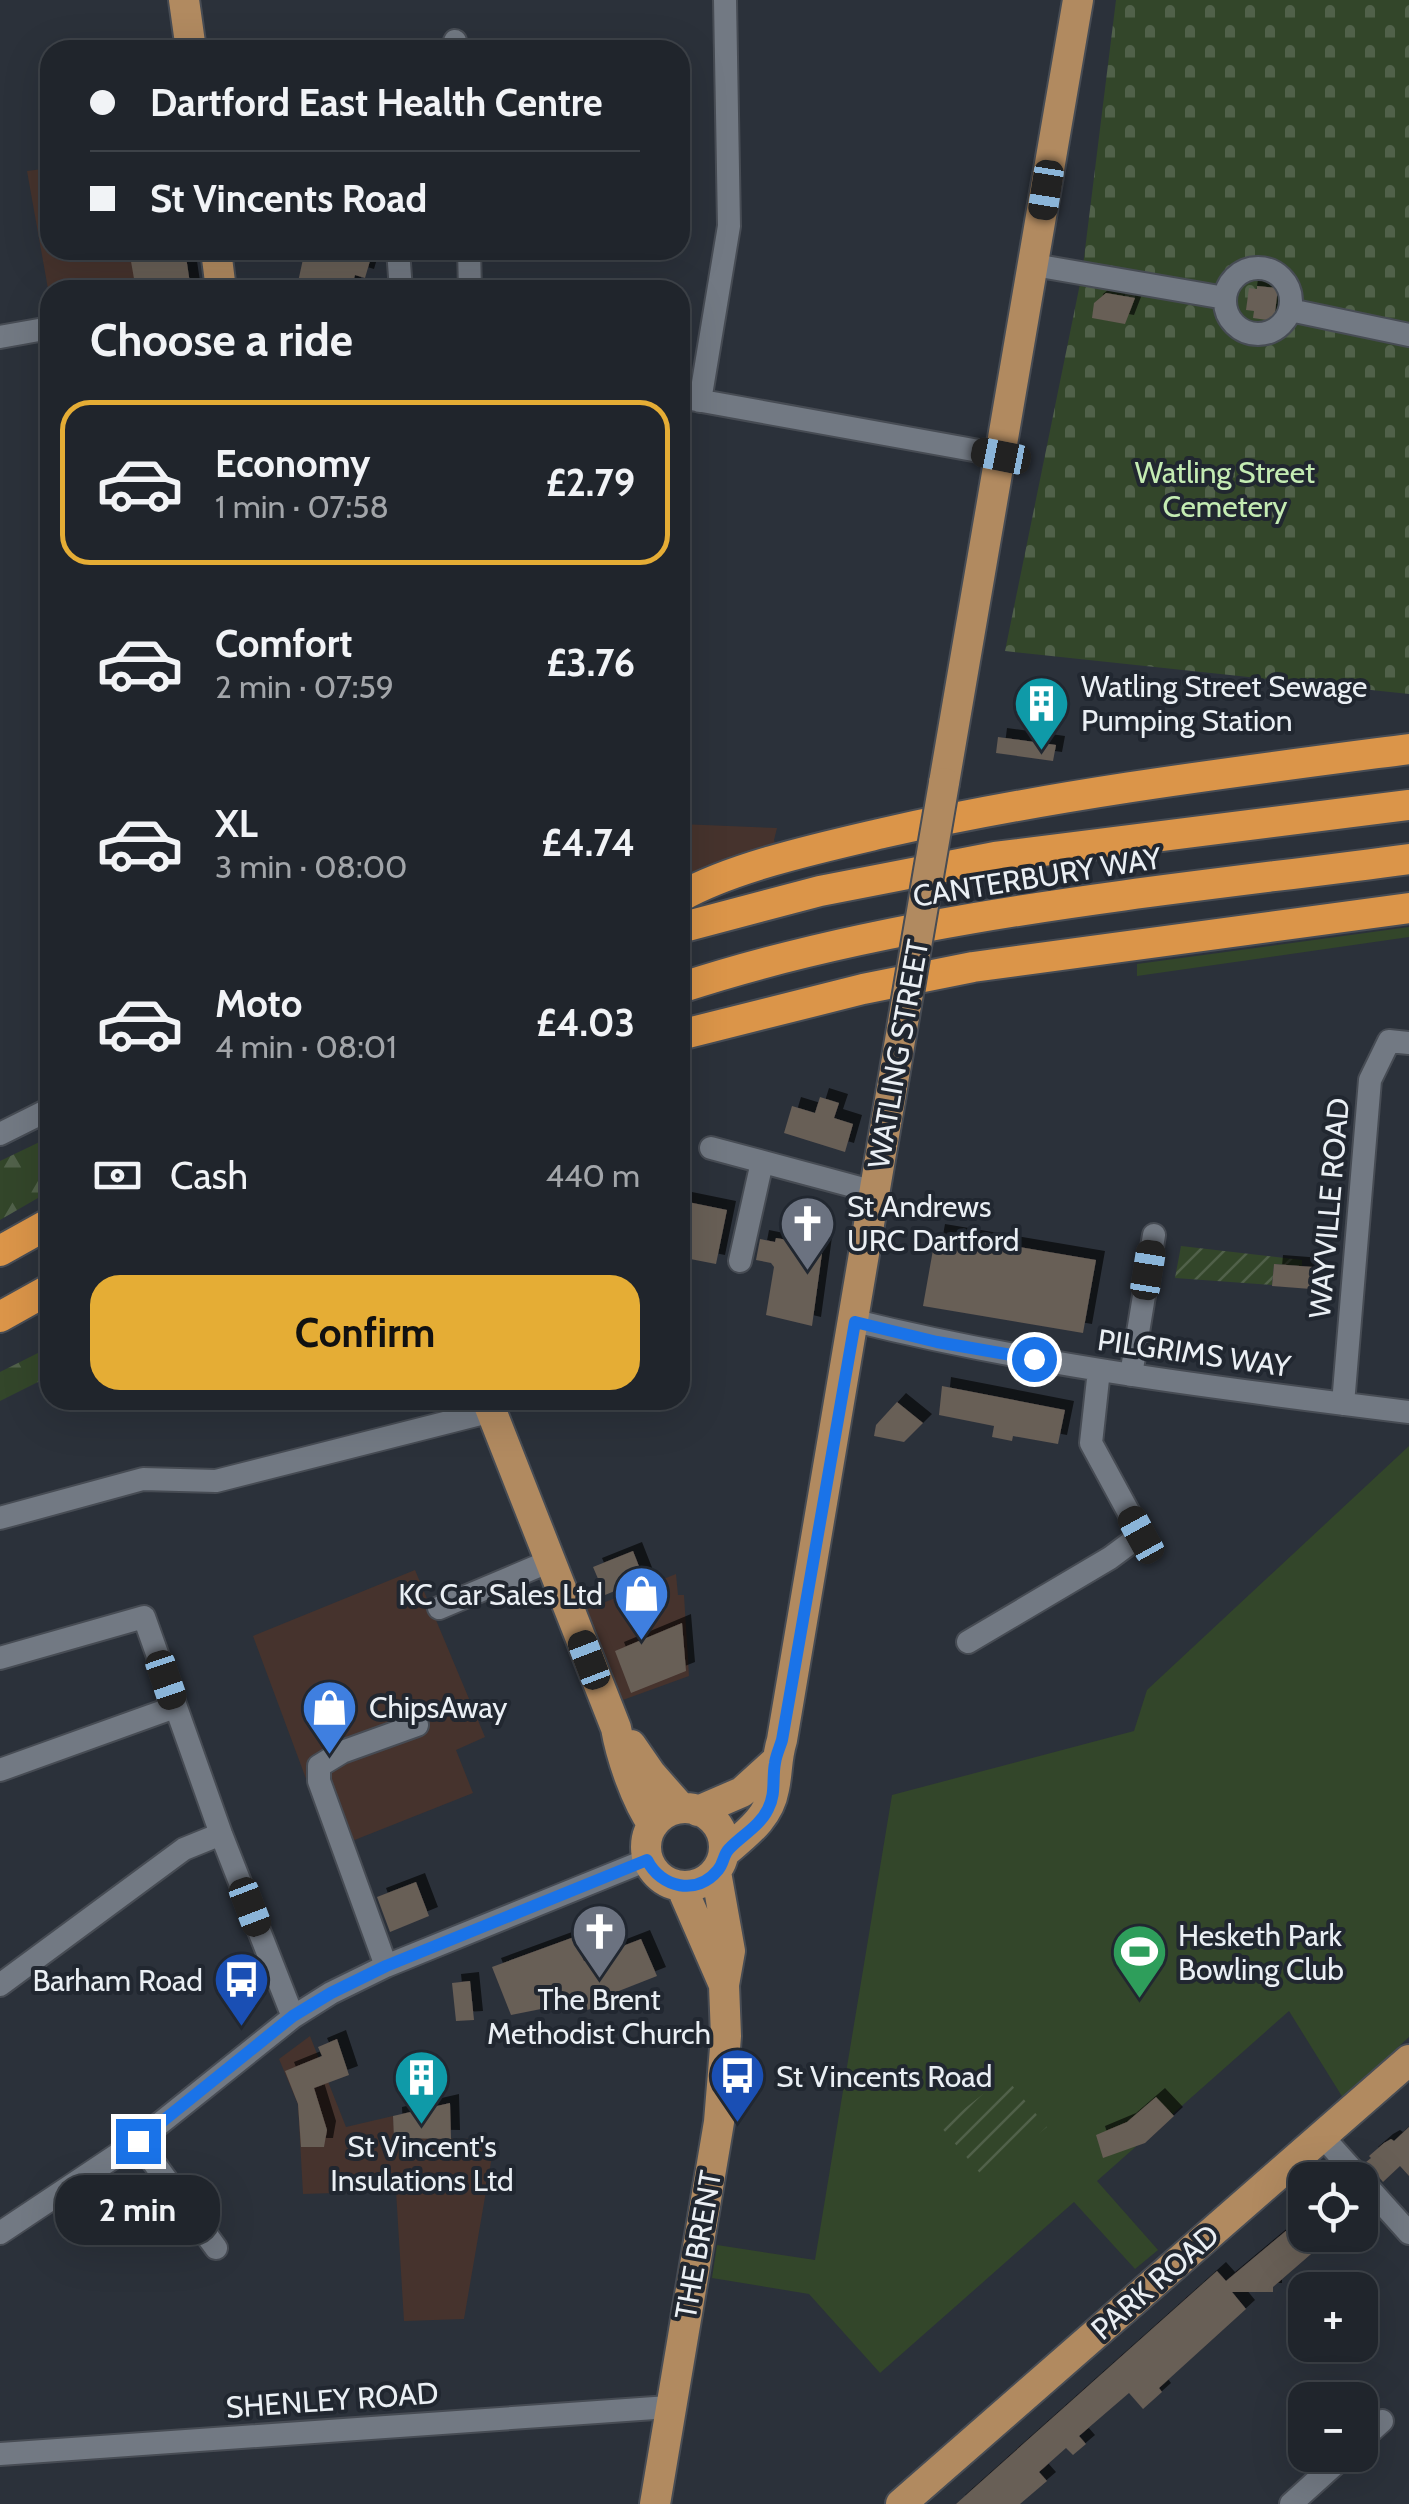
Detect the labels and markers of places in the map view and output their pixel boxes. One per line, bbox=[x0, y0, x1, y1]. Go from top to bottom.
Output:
place label: Watling Street Sewage Pumping Station bbox=[1081, 668, 1367, 739]
building icon: Watling Street Sewage Pumping Station bbox=[1012, 673, 1072, 752]
place label: St Andrews URC Dartford bbox=[847, 1188, 1019, 1259]
church icon: St Andrews URC Dartford bbox=[778, 1193, 838, 1272]
shop icon: KC Car Sales Ltd bbox=[612, 1564, 672, 1643]
place label: KC Car Sales Ltd bbox=[398, 1576, 603, 1613]
shop icon: ChipsAway bbox=[300, 1677, 360, 1756]
place label: ChipsAway bbox=[369, 1689, 507, 1726]
church icon: The Brent Methodist Church bbox=[569, 1901, 629, 1980]
place label: Hesketh Park Bowling Club bbox=[1178, 1917, 1344, 1988]
sports icon: Hesketh Park Bowling Club bbox=[1109, 1922, 1169, 2001]
bus stop icon: Barham Road bbox=[212, 1950, 272, 2029]
place label: Barham Road bbox=[32, 1962, 203, 1999]
place label: The Brent Methodist Church bbox=[487, 1981, 711, 2052]
bus stop icon: St Vincents Road bbox=[707, 2046, 767, 2125]
building icon: St Vincent's Insulations Ltd bbox=[392, 2048, 452, 2127]
place label: St Vincents Road bbox=[776, 2058, 992, 2095]
place label: St Vincent's Insulations Ltd bbox=[330, 2128, 514, 2199]

